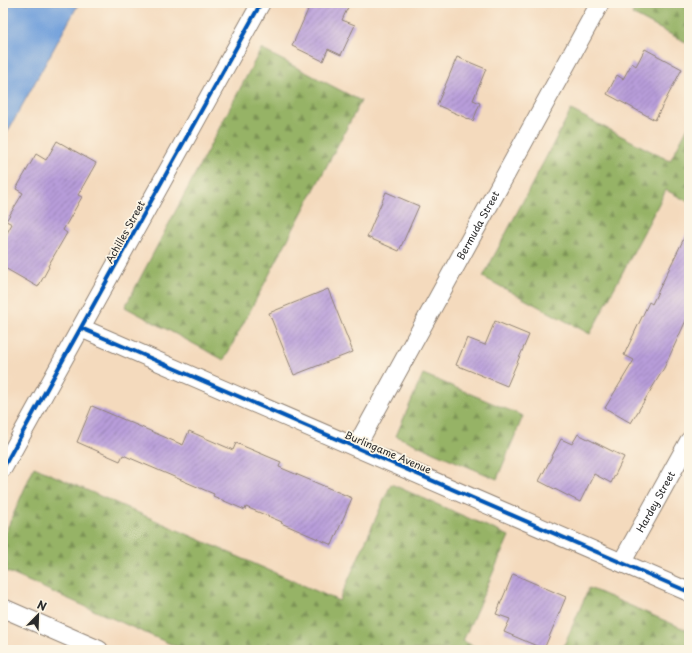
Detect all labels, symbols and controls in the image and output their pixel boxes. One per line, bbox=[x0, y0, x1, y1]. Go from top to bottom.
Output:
street label: Bermuda Street bbox=[452, 188, 502, 262]
street label: Achilles Street bbox=[101, 198, 148, 266]
street label: Burlingame Avenue bbox=[343, 426, 434, 477]
street label: Hardey Street bbox=[632, 468, 678, 535]
north arrow bbox=[18, 595, 58, 635]
text: N bbox=[35, 596, 50, 615]

